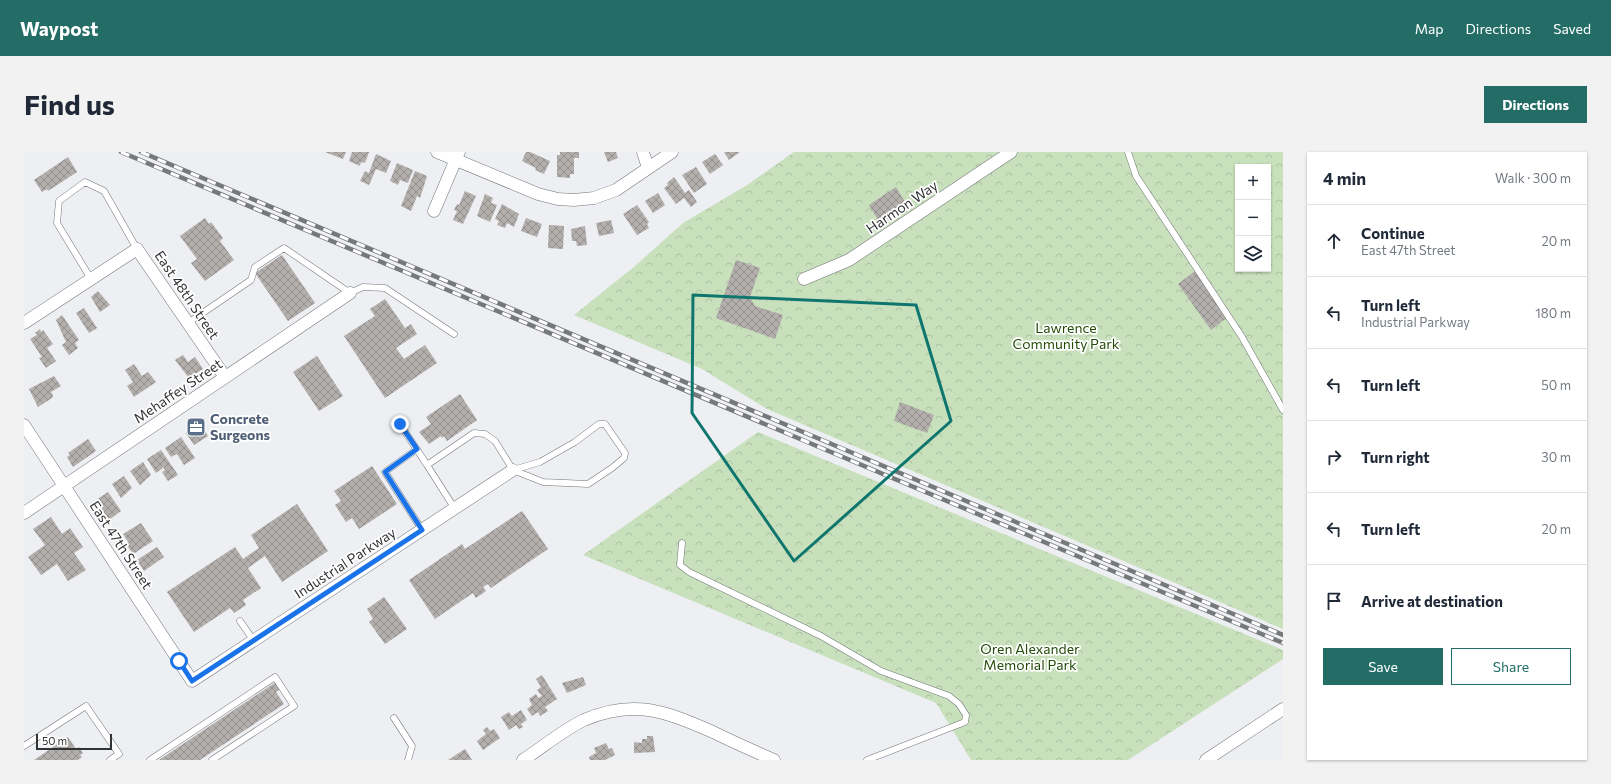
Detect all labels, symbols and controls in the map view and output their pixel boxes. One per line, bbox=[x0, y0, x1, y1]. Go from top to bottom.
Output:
text: Waypost bbox=[20, 17, 98, 40]
text: Map bbox=[1415, 20, 1444, 37]
text: Directions bbox=[1466, 20, 1531, 37]
text: Saved bbox=[1553, 20, 1591, 37]
button: Directions bbox=[1484, 86, 1587, 123]
text: Find us bbox=[24, 87, 115, 121]
map controls bbox=[1235, 164, 1271, 272]
button: + bbox=[1235, 164, 1271, 200]
text: 4 min bbox=[1323, 168, 1366, 189]
text: Walk · 300 m bbox=[1495, 170, 1571, 186]
street label: Harmon Way bbox=[863, 176, 941, 237]
button: − bbox=[1235, 200, 1271, 236]
text: Continue bbox=[1361, 224, 1425, 242]
icon: ahead bbox=[1323, 230, 1345, 252]
text: 20 m bbox=[1542, 233, 1571, 249]
button: layers bbox=[1235, 236, 1271, 272]
text: East 47th Street bbox=[1361, 242, 1456, 258]
street label: East 48th Street bbox=[151, 247, 223, 343]
text: Turn left bbox=[1361, 296, 1420, 314]
icon: left bbox=[1323, 302, 1345, 324]
text: 180 m bbox=[1535, 305, 1571, 321]
text: Industrial Parkway bbox=[1361, 314, 1470, 330]
park label: Lawrence Community Park bbox=[1013, 319, 1120, 352]
street label: Mehaffey Street bbox=[130, 355, 225, 426]
icon: left bbox=[1323, 374, 1345, 396]
text: Turn left bbox=[1361, 376, 1420, 394]
text: 50 m bbox=[1541, 377, 1571, 393]
place label: Concrete Surgeons bbox=[210, 410, 271, 443]
route end bbox=[391, 415, 409, 433]
office icon: Concrete Surgeons bbox=[185, 416, 207, 438]
icon: right bbox=[1323, 446, 1345, 468]
text: Turn right bbox=[1361, 448, 1430, 466]
text: 30 m bbox=[1541, 449, 1571, 465]
street label: East 47th Street bbox=[87, 497, 156, 592]
icon: left bbox=[1323, 518, 1345, 540]
text: Turn left bbox=[1361, 520, 1420, 538]
text: 20 m bbox=[1542, 521, 1571, 537]
street label: Industrial Parkway bbox=[291, 523, 399, 602]
icon: arrive bbox=[1323, 590, 1345, 612]
text: Arrive at destination bbox=[1361, 592, 1503, 610]
park label: Oren Alexander Memorial Park bbox=[980, 640, 1080, 673]
button: Save bbox=[1323, 648, 1443, 685]
button: Share bbox=[1451, 648, 1571, 685]
route start bbox=[170, 652, 188, 670]
scale bar bbox=[36, 732, 112, 751]
text: 50 m bbox=[42, 734, 67, 747]

